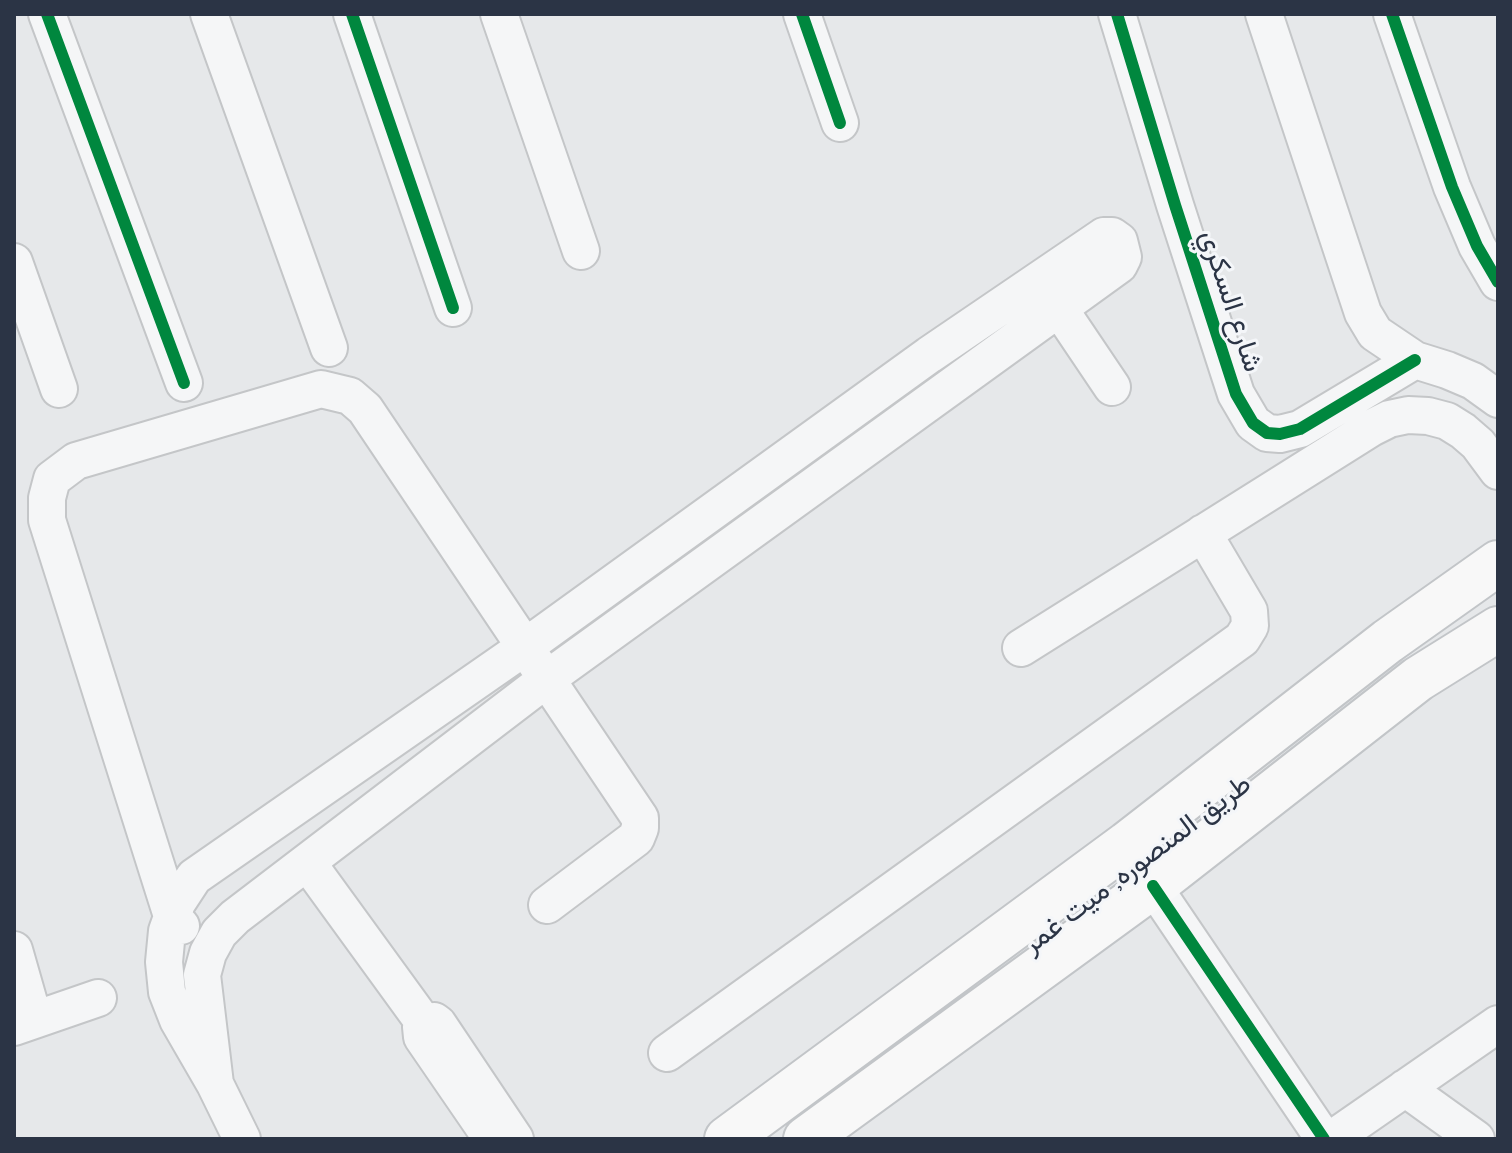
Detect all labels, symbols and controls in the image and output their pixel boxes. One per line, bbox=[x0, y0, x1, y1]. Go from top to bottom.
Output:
street label: شارع السكري bbox=[1192, 226, 1270, 376]
street label: طريق المنصوره, ميت غمر bbox=[1016, 767, 1258, 961]

